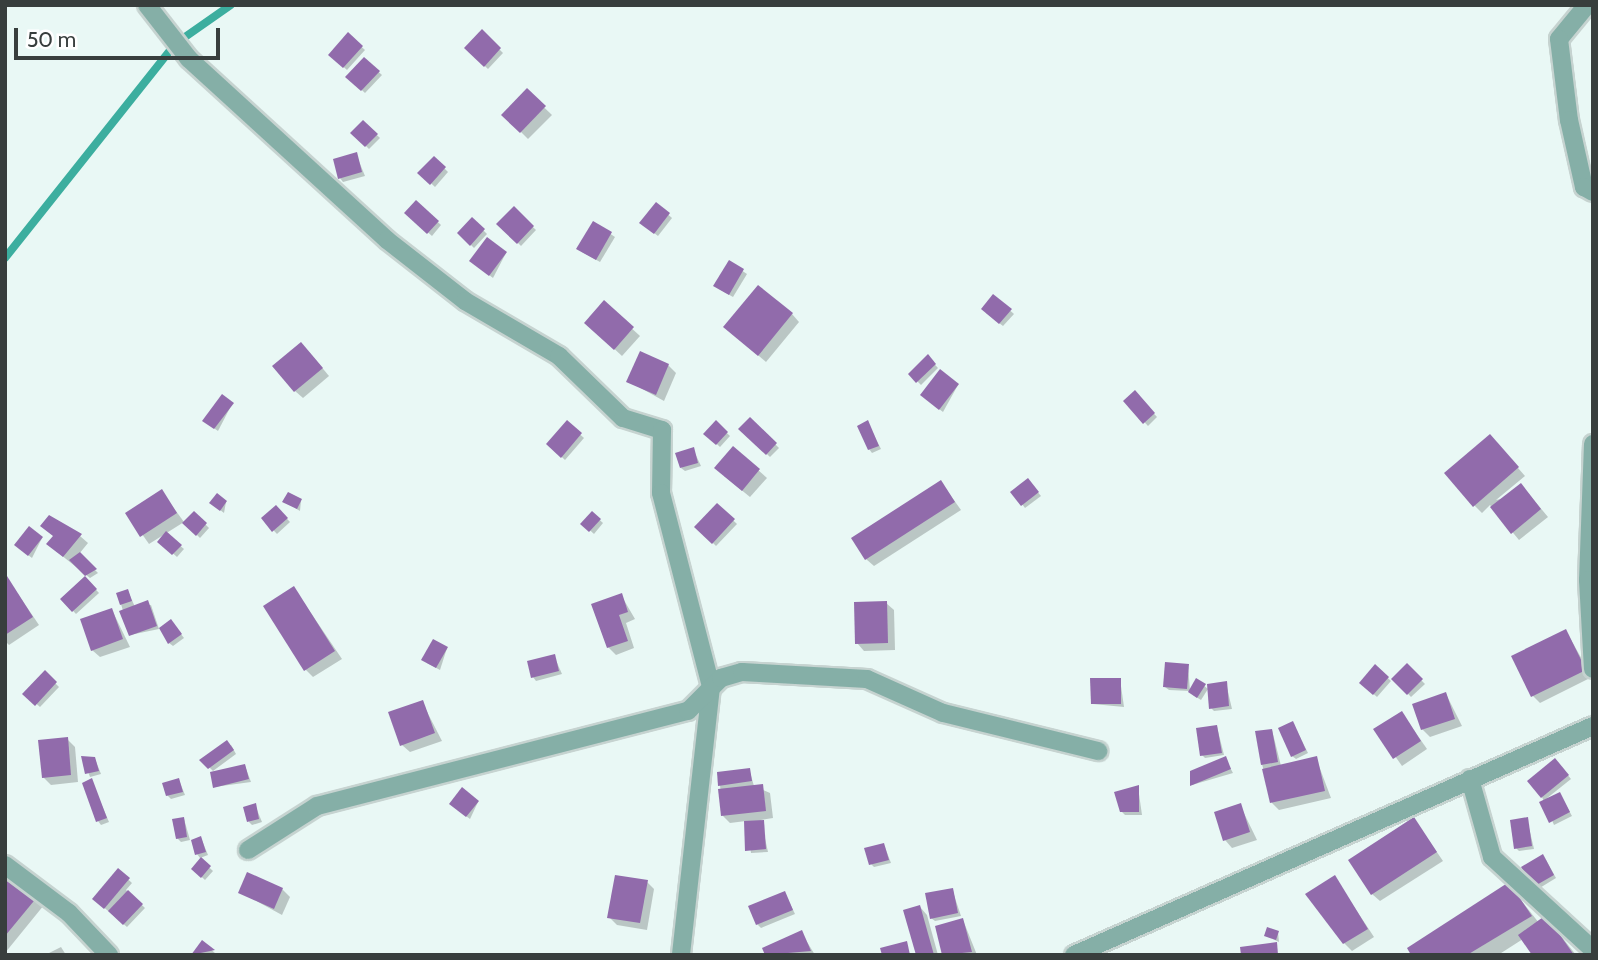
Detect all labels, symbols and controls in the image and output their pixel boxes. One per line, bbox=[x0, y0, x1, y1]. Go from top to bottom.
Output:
scale bar bbox=[18, 14, 224, 58]
text: 50 m bbox=[27, 27, 76, 52]

